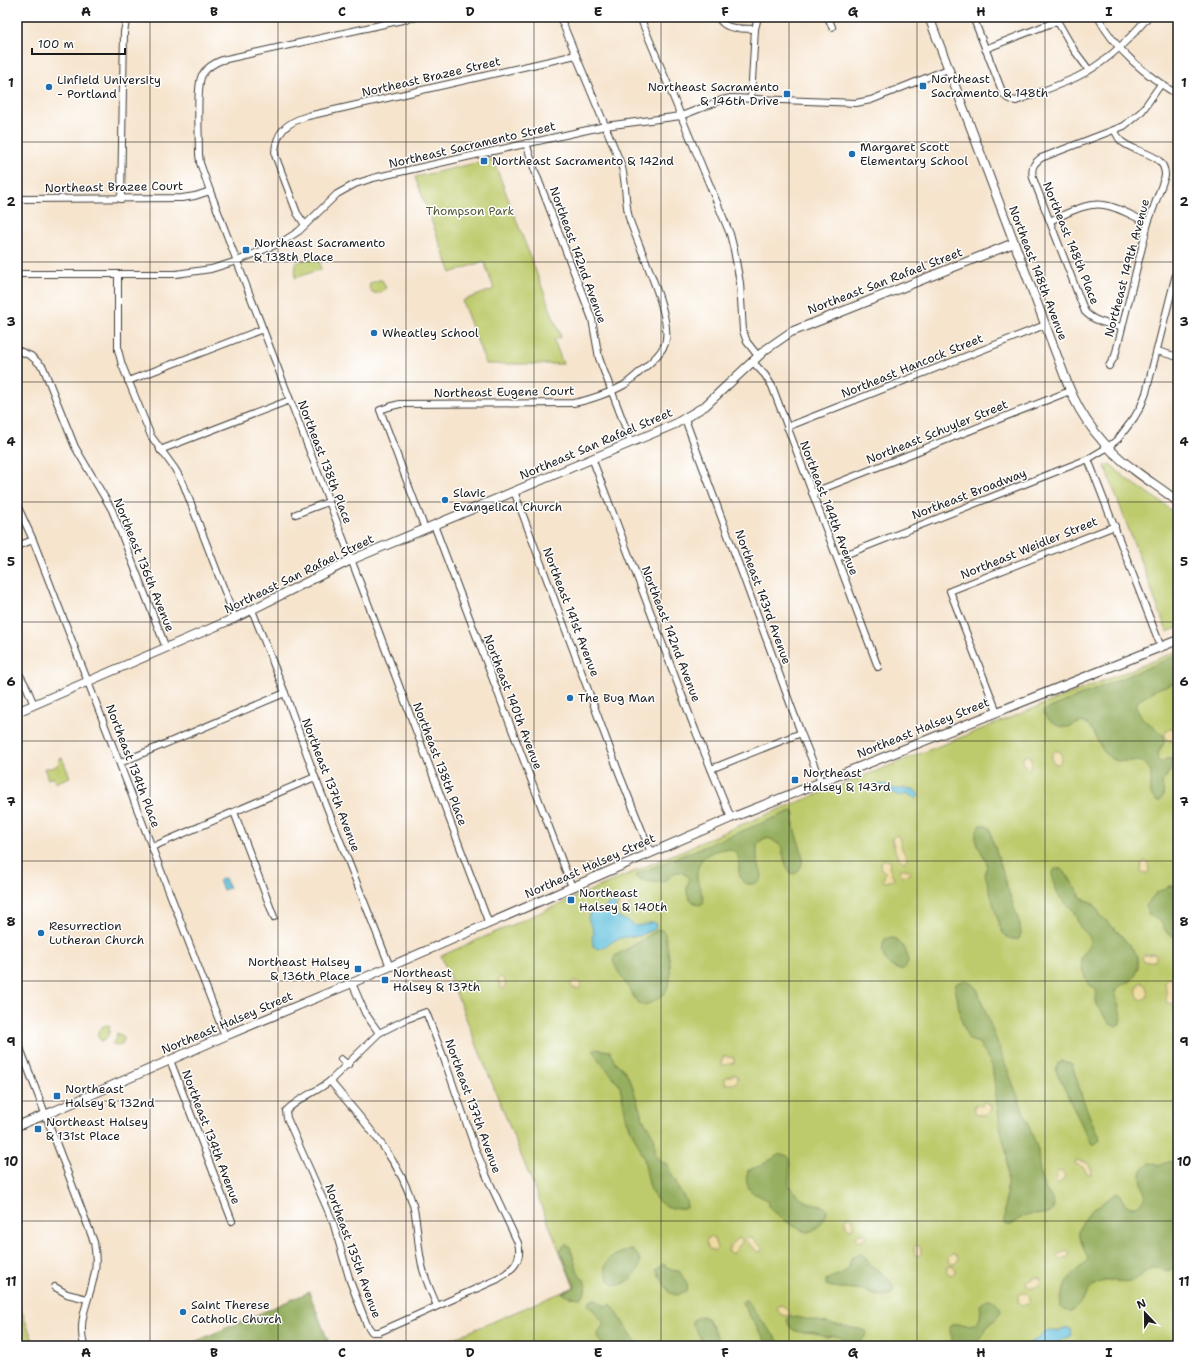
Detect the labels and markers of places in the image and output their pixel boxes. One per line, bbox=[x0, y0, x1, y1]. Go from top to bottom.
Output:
place label: Northeast Sacramento & 148th bbox=[931, 71, 1048, 101]
place label: Linfield University - Portland bbox=[57, 72, 161, 102]
place label: Northeast Sacramento & 146th Drive bbox=[648, 79, 779, 109]
marker: Northeast Sacramento & 148th bbox=[918, 81, 928, 91]
marker: Linfield University - Portland bbox=[44, 82, 54, 92]
marker: Northeast Sacramento & 146th Drive bbox=[782, 89, 792, 99]
place label: Margaret Scott Elementary School bbox=[860, 139, 968, 169]
marker: Margaret Scott Elementary School bbox=[847, 149, 857, 159]
place label: Northeast Sacramento & 142nd bbox=[492, 153, 674, 169]
marker: Northeast Sacramento & 142nd bbox=[479, 156, 489, 166]
place label: Northeast Sacramento & 138th Place bbox=[254, 235, 385, 265]
marker: Northeast Sacramento & 138th Place bbox=[241, 245, 251, 255]
place label: Wheatley School bbox=[382, 325, 479, 341]
marker: Wheatley School bbox=[369, 328, 379, 338]
place label: Slavic Evangelical Church bbox=[453, 485, 562, 515]
marker: Slavic Evangelical Church bbox=[440, 495, 450, 505]
place label: The Bug Man bbox=[578, 690, 655, 706]
marker: The Bug Man bbox=[565, 693, 575, 703]
place label: Northeast Halsey & 143rd bbox=[803, 765, 891, 795]
marker: Northeast Halsey & 143rd bbox=[790, 775, 800, 785]
place label: Northeast Halsey & 140th bbox=[579, 885, 667, 915]
marker: Northeast Halsey & 140th bbox=[566, 895, 576, 905]
place label: Resurrection Lutheran Church bbox=[49, 918, 144, 948]
marker: Resurrection Lutheran Church bbox=[36, 928, 46, 938]
place label: Northeast Halsey & 136th Place bbox=[248, 954, 350, 984]
marker: Northeast Halsey & 136th Place bbox=[353, 964, 363, 974]
place label: Northeast Halsey & 137th bbox=[393, 965, 480, 995]
marker: Northeast Halsey & 137th bbox=[380, 975, 390, 985]
place label: Northeast Halsey & 132nd bbox=[65, 1081, 155, 1111]
marker: Northeast Halsey & 132nd bbox=[52, 1091, 62, 1101]
place label: Northeast Halsey & 131st Place bbox=[46, 1114, 148, 1144]
marker: Northeast Halsey & 131st Place bbox=[33, 1124, 43, 1134]
place label: Saint Therese Catholic Church bbox=[191, 1297, 282, 1327]
marker: Saint Therese Catholic Church bbox=[178, 1307, 188, 1317]

